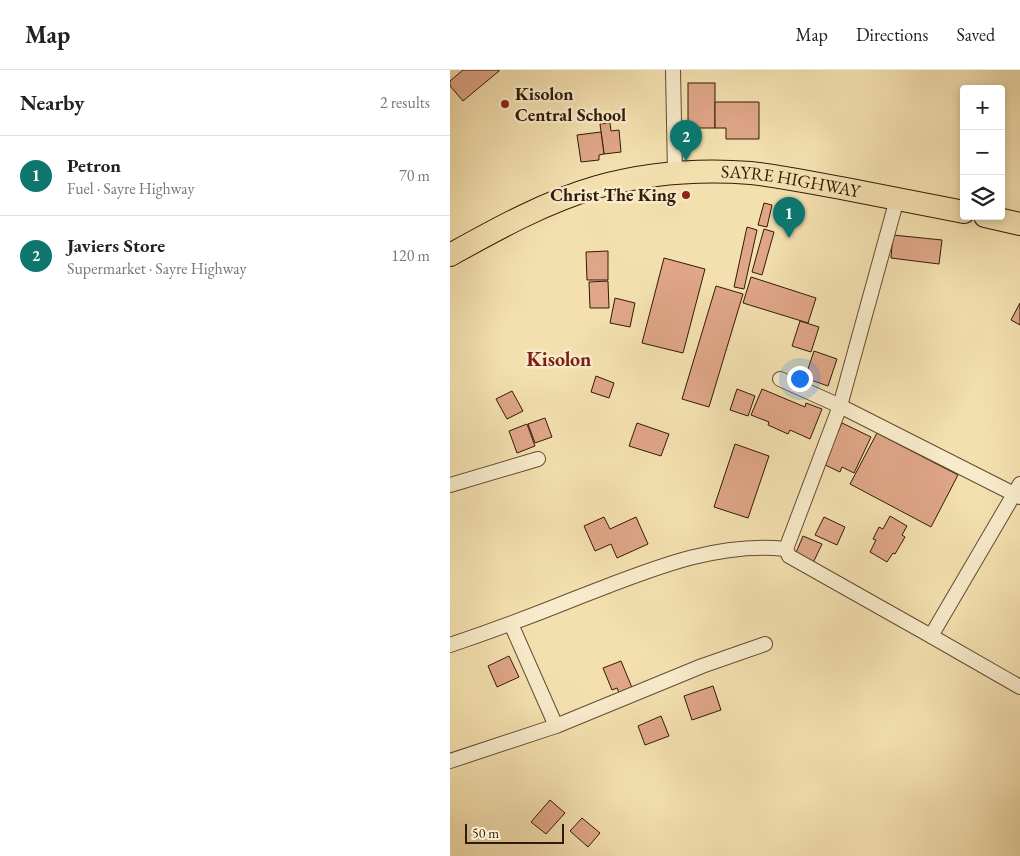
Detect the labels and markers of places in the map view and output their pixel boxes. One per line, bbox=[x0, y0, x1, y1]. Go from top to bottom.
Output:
place label: Kisolon Central School bbox=[515, 82, 626, 126]
marker: Kisolon Central School bbox=[499, 98, 511, 110]
pin: 2 bbox=[670, 120, 702, 161]
place label: Christ The King bbox=[550, 183, 677, 206]
marker: Christ The King bbox=[680, 189, 692, 201]
pin: 1 bbox=[773, 197, 805, 238]

